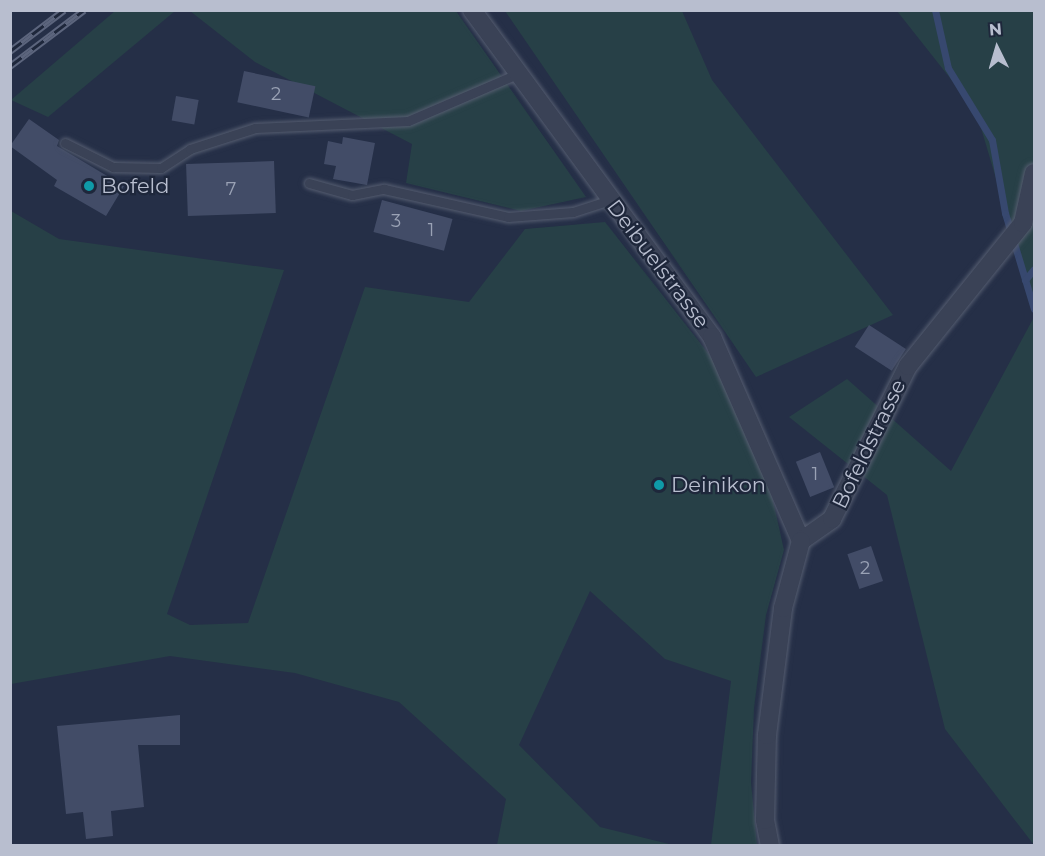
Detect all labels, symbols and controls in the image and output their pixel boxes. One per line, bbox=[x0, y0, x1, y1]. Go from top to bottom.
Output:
north arrow bbox=[967, 18, 1027, 78]
text: N bbox=[988, 20, 1003, 40]
house number: 2 bbox=[271, 83, 281, 105]
place label: Bofeld bbox=[101, 173, 170, 199]
house number: 7 bbox=[226, 178, 236, 200]
marker: Bofeld bbox=[82, 179, 96, 193]
street label: Deibuelstrasse bbox=[602, 195, 714, 333]
house number: 3 bbox=[391, 210, 401, 232]
house number: 1 bbox=[428, 219, 434, 241]
street label: Bofeldstrasse bbox=[827, 375, 911, 513]
house number: 1 bbox=[812, 463, 818, 485]
place label: Deinikon bbox=[671, 472, 766, 498]
marker: Deinikon bbox=[652, 478, 666, 492]
house number: 2 bbox=[860, 557, 870, 579]

